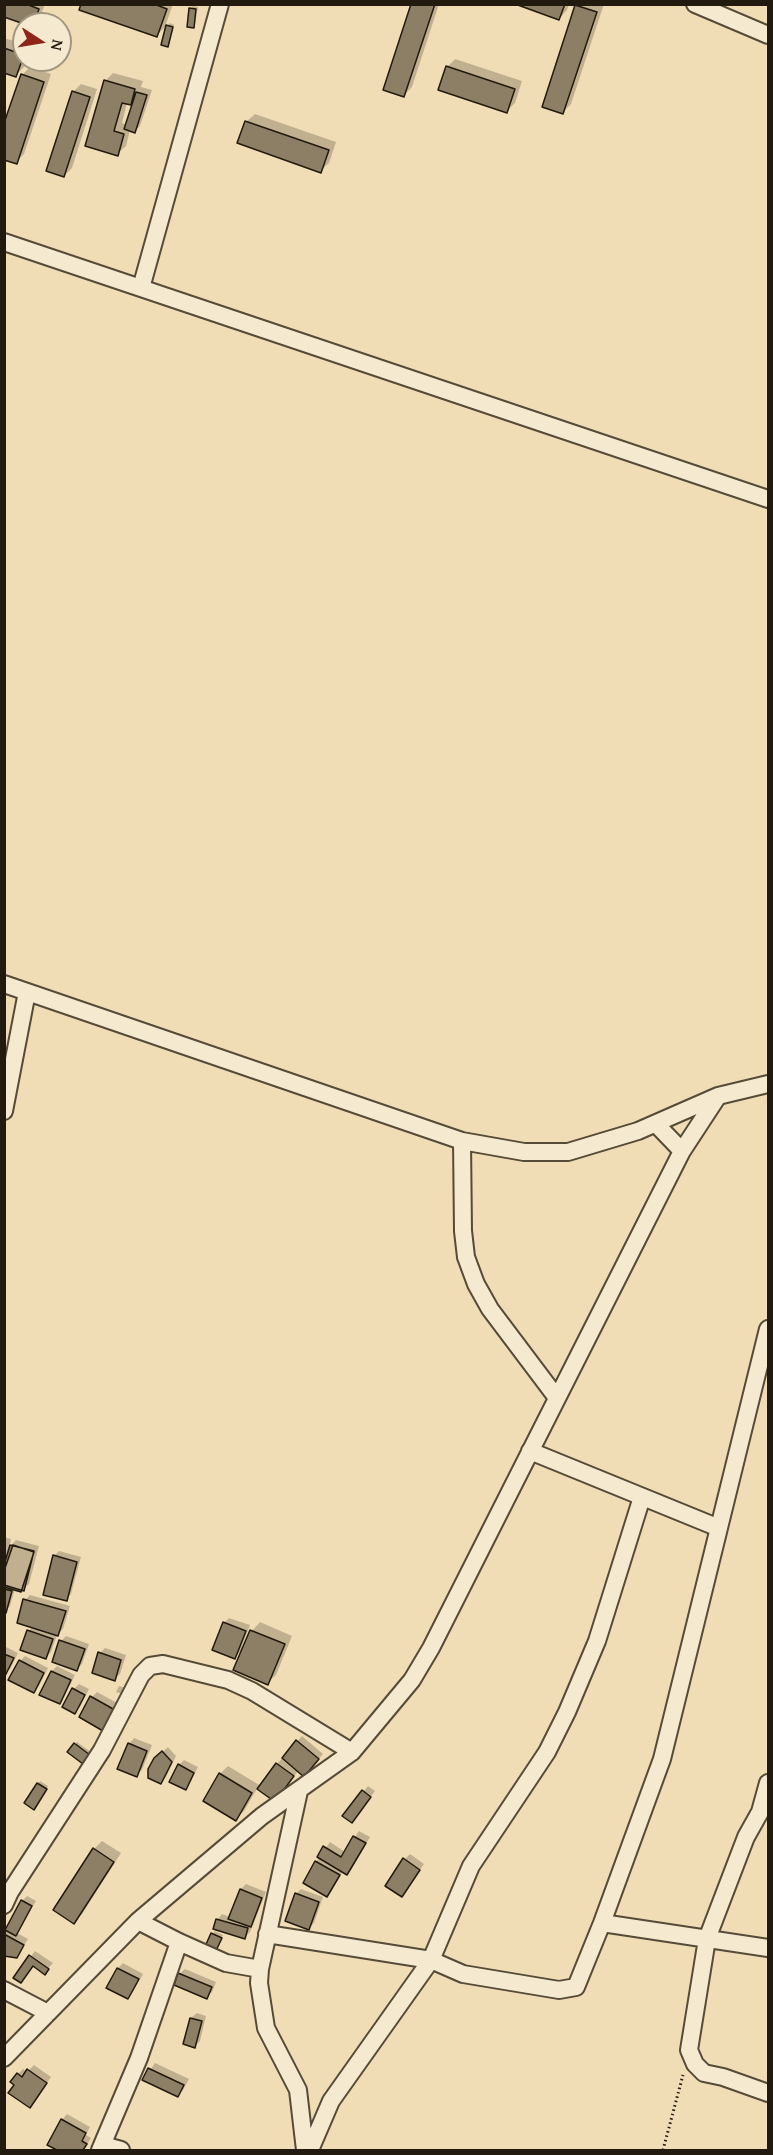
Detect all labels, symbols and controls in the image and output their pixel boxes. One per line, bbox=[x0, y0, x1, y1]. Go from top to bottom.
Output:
north arrow bbox=[12, 12, 72, 72]
text: N bbox=[45, 38, 71, 53]

